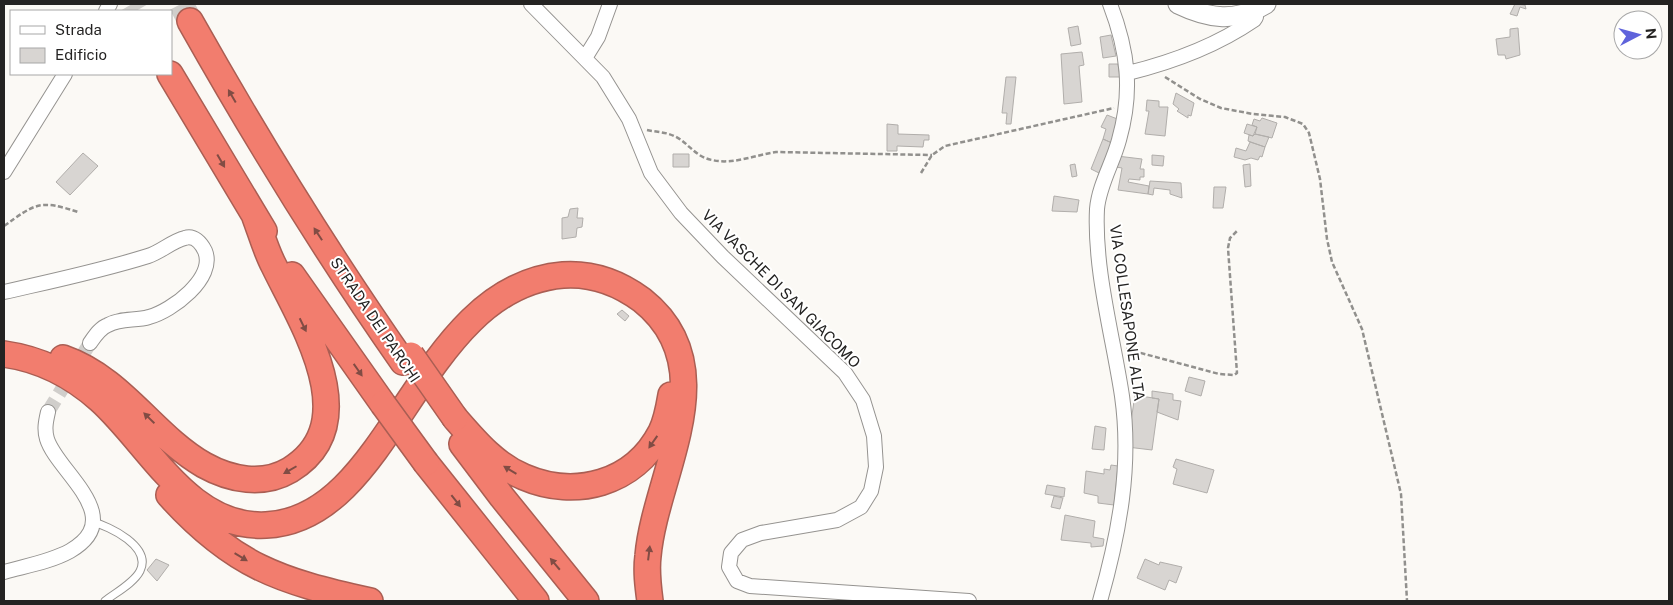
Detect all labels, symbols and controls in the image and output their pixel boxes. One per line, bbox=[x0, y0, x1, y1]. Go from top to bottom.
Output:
legend bbox=[10, 10, 172, 75]
north arrow bbox=[1613, 10, 1663, 60]
text: Strada bbox=[55, 21, 102, 38]
text: N bbox=[1642, 27, 1659, 40]
text: Edificio bbox=[55, 46, 107, 63]
one-way arrow bbox=[228, 89, 237, 102]
one-way arrow bbox=[217, 155, 226, 168]
street label: VIA VASCHE DI SAN GIACOMO bbox=[699, 206, 864, 371]
street label: VIA COLLESAPONE ALTA bbox=[1107, 224, 1148, 403]
one-way arrow bbox=[313, 227, 322, 241]
street label: STRADA DEI PARCHI bbox=[327, 254, 424, 385]
one-way arrow bbox=[299, 318, 307, 332]
one-way arrow bbox=[353, 363, 363, 377]
one-way arrow bbox=[144, 412, 156, 424]
one-way arrow bbox=[649, 436, 658, 449]
one-way arrow bbox=[283, 465, 296, 474]
one-way arrow bbox=[504, 465, 517, 474]
one-way arrow bbox=[450, 494, 461, 507]
one-way arrow bbox=[645, 544, 653, 560]
one-way arrow bbox=[235, 553, 248, 562]
one-way arrow bbox=[549, 558, 560, 571]

